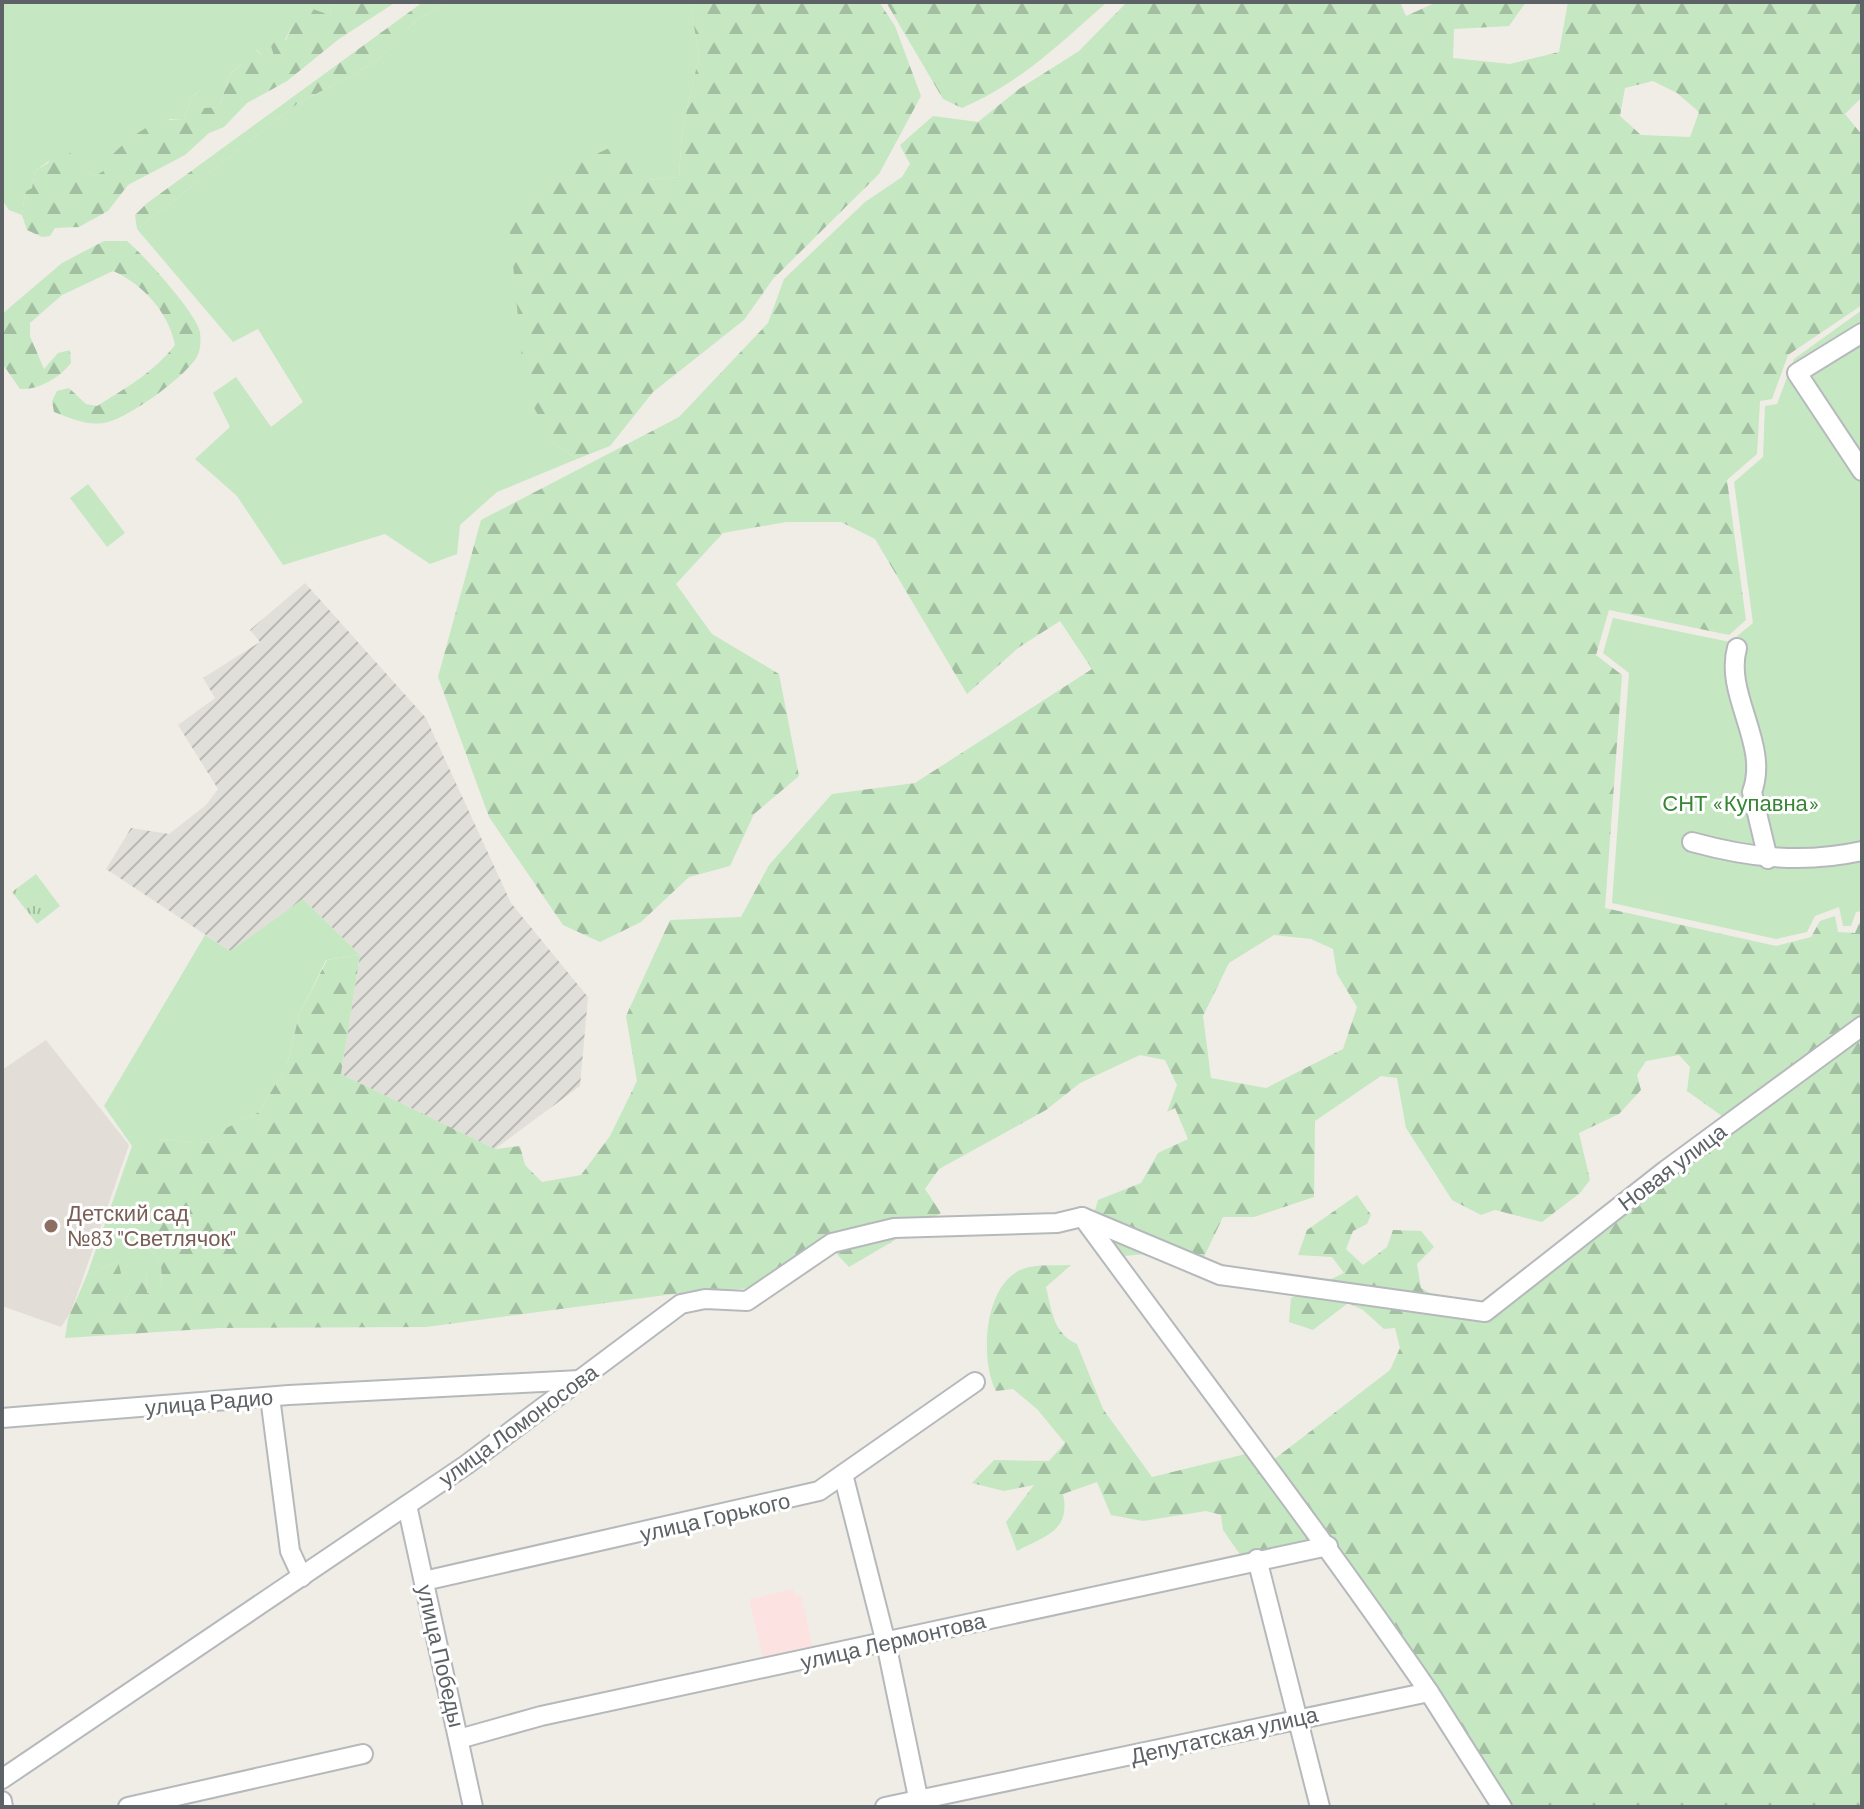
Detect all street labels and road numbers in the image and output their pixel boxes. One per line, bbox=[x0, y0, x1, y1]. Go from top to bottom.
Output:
street label: Новая улица bbox=[1612, 1117, 1732, 1216]
street label: улица Ломоносова bbox=[433, 1357, 603, 1491]
street label: улица Радио bbox=[144, 1382, 274, 1421]
street label: улица Горького bbox=[637, 1486, 793, 1547]
street label: улица Победы bbox=[412, 1582, 471, 1730]
street label: улица Лермонтова bbox=[798, 1606, 989, 1675]
street label: Депутатская улица bbox=[1128, 1700, 1321, 1769]

